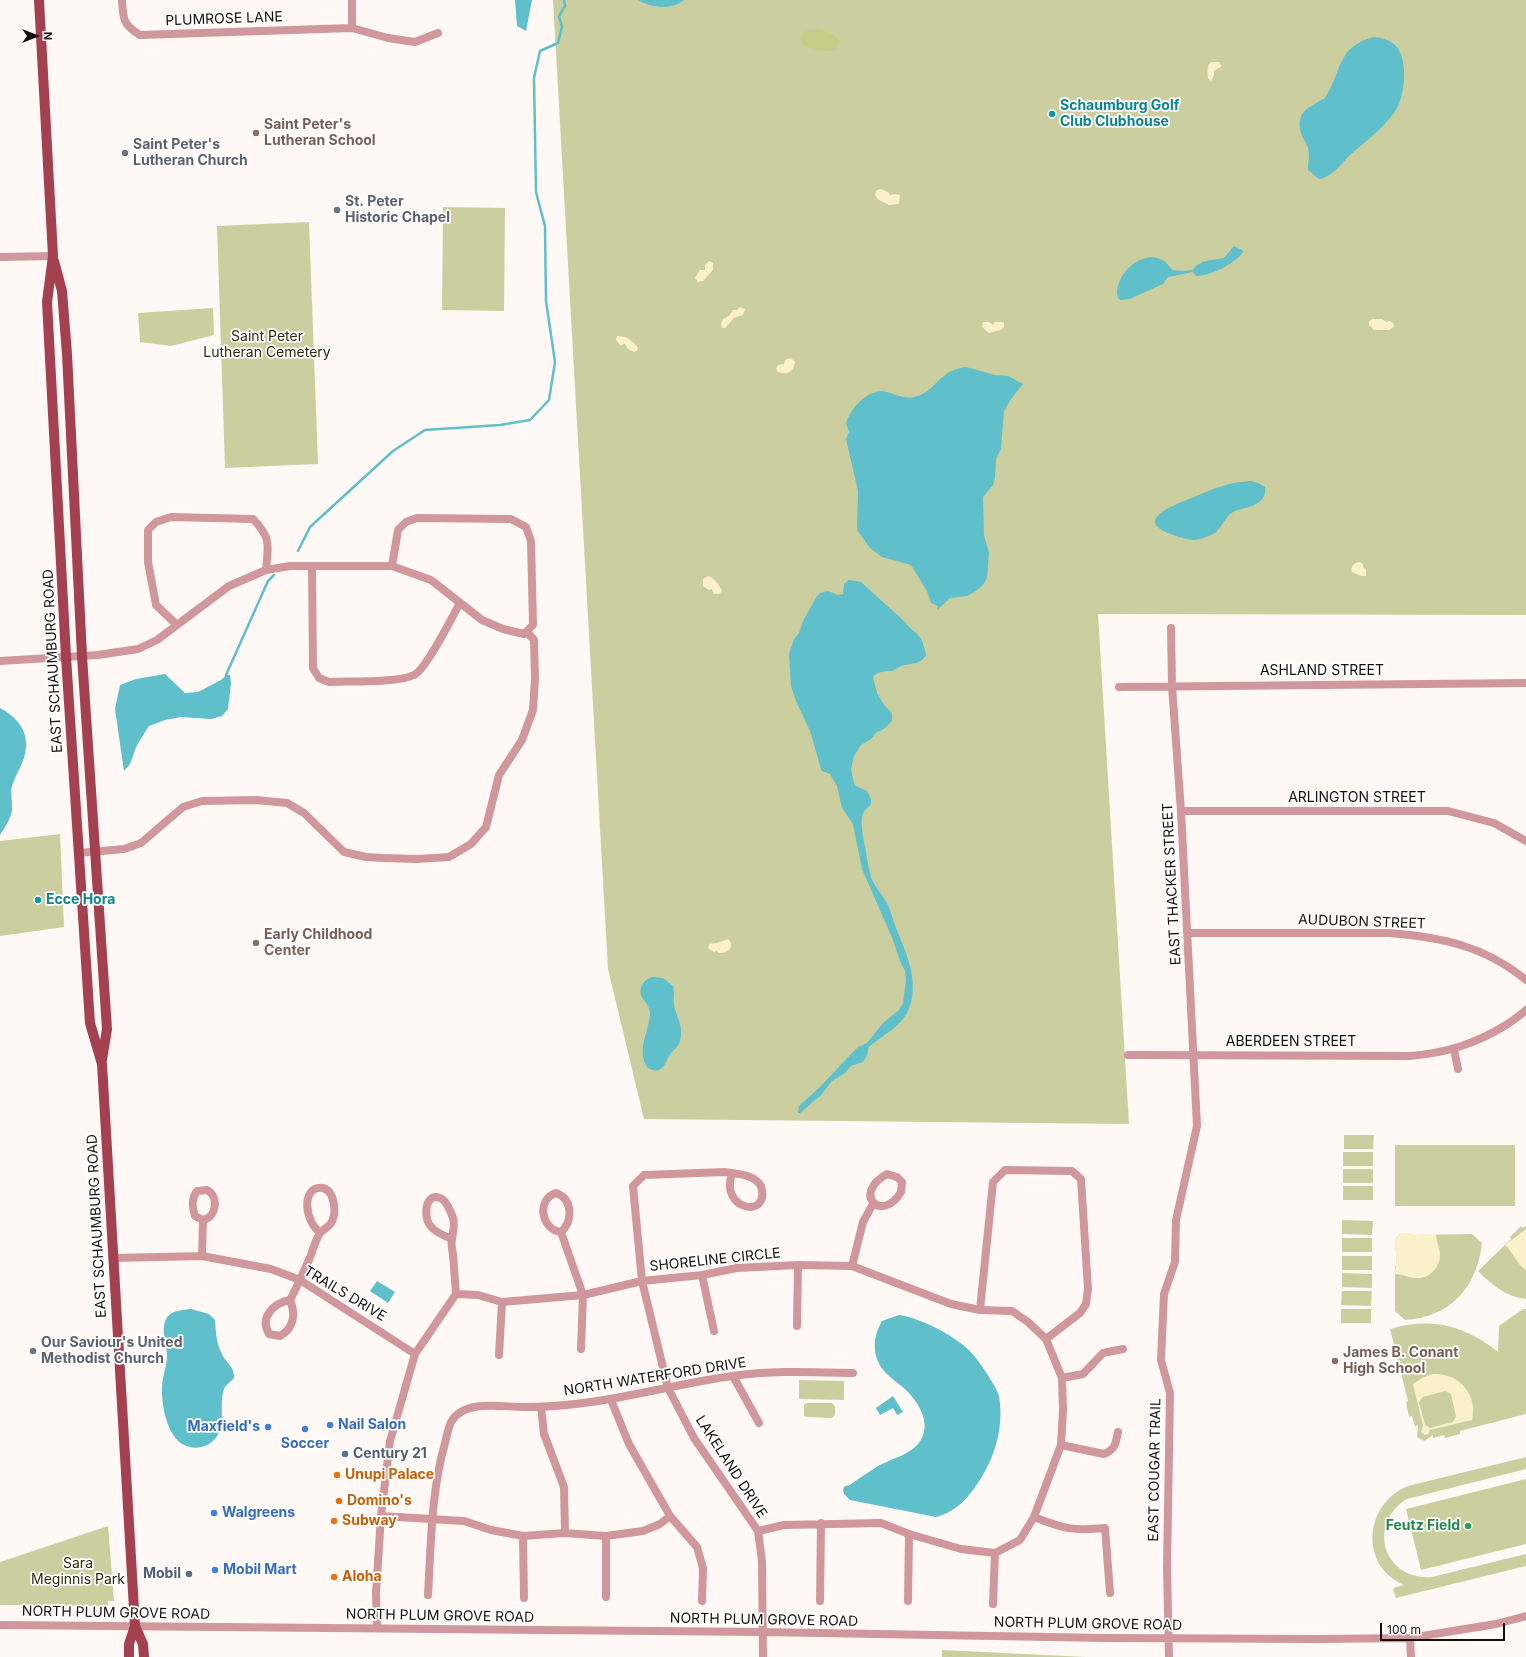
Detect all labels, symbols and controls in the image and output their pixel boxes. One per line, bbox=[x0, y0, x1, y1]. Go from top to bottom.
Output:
street label: PLUMROSE LANE bbox=[165, 9, 283, 29]
north arrow bbox=[16, 16, 56, 56]
text: N bbox=[41, 32, 55, 40]
place label: Schaumburg Golf Club Clubhouse bbox=[1060, 98, 1179, 130]
marker: Schaumburg Golf Club Clubhouse bbox=[1047, 109, 1057, 119]
place label: Saint Peter's Lutheran School bbox=[264, 117, 376, 150]
marker: Saint Peter's Lutheran School bbox=[251, 128, 261, 138]
place label: Saint Peter's Lutheran Church bbox=[133, 137, 248, 170]
marker: Saint Peter's Lutheran Church bbox=[120, 148, 130, 158]
place label: St. Peter Historic Chapel bbox=[345, 194, 450, 226]
marker: St. Peter Historic Chapel bbox=[332, 205, 342, 215]
park label: Saint Peter Lutheran Cemetery bbox=[203, 329, 331, 362]
street label: EAST SCHAUMBURG ROAD bbox=[40, 569, 66, 753]
street label: ASHLAND STREET bbox=[1260, 663, 1384, 679]
street label: ARLINGTON STREET bbox=[1288, 790, 1426, 806]
street label: EAST THACKER STREET bbox=[1159, 802, 1185, 966]
place label: Ecce Hora bbox=[46, 892, 115, 908]
marker: Ecce Hora bbox=[33, 895, 43, 905]
street label: AUDUBON STREET bbox=[1298, 911, 1426, 933]
place label: Early Childhood Center bbox=[264, 927, 372, 960]
marker: Early Childhood Center bbox=[251, 938, 261, 948]
street label: ABERDEEN STREET bbox=[1226, 1034, 1356, 1050]
street label: EAST SCHAUMBURG ROAD bbox=[84, 1134, 110, 1318]
street label: SHORELINE CIRCLE bbox=[649, 1245, 781, 1275]
street label: TRAILS DRIVE bbox=[301, 1263, 389, 1325]
place label: Our Saviour's United Methodist Church bbox=[41, 1335, 182, 1368]
place label: James B. Conant High School bbox=[1343, 1345, 1458, 1378]
marker: Our Saviour's United Methodist Church bbox=[28, 1346, 38, 1356]
street label: NORTH WATERFORD DRIVE bbox=[563, 1354, 747, 1400]
marker: James B. Conant High School bbox=[1330, 1356, 1340, 1366]
street label: EAST COUGAR TRAIL bbox=[1145, 1398, 1165, 1542]
street label: LAKELAND DRIVE bbox=[692, 1413, 770, 1521]
place label: Nail Salon bbox=[338, 1417, 406, 1433]
place label: Maxfield's bbox=[188, 1419, 260, 1435]
marker: Nail Salon bbox=[325, 1420, 335, 1430]
marker: Maxfield's bbox=[263, 1422, 273, 1432]
marker: Soccer bbox=[300, 1424, 310, 1434]
place label: Soccer bbox=[281, 1436, 329, 1452]
place label: Century 21 bbox=[353, 1446, 427, 1462]
marker: Century 21 bbox=[340, 1449, 350, 1459]
place label: Unupi Palace bbox=[345, 1467, 434, 1483]
marker: Unupi Palace bbox=[332, 1470, 342, 1480]
place label: Domino's bbox=[347, 1493, 412, 1509]
marker: Domino's bbox=[334, 1496, 344, 1506]
place label: Walgreens bbox=[222, 1505, 295, 1521]
marker: Walgreens bbox=[209, 1508, 219, 1518]
place label: Subway bbox=[342, 1513, 397, 1529]
marker: Subway bbox=[329, 1516, 339, 1526]
place label: Feutz Field bbox=[1386, 1518, 1460, 1534]
marker: Feutz Field bbox=[1463, 1521, 1473, 1531]
park label: Sara Meginnis Park bbox=[31, 1556, 125, 1588]
place label: Mobil Mart bbox=[223, 1562, 297, 1578]
marker: Mobil Mart bbox=[210, 1565, 220, 1575]
place label: Mobil bbox=[143, 1566, 181, 1582]
marker: Mobil bbox=[184, 1569, 194, 1579]
place label: Aloha bbox=[342, 1569, 382, 1585]
marker: Aloha bbox=[329, 1572, 339, 1582]
street label: NORTH PLUM GROVE ROAD bbox=[22, 1603, 210, 1623]
street label: NORTH PLUM GROVE ROAD bbox=[346, 1606, 534, 1626]
street label: NORTH PLUM GROVE ROAD bbox=[670, 1610, 858, 1630]
street label: NORTH PLUM GROVE ROAD bbox=[994, 1614, 1182, 1634]
scale bar bbox=[1382, 1615, 1507, 1641]
text: 100 m bbox=[1387, 1622, 1421, 1637]

